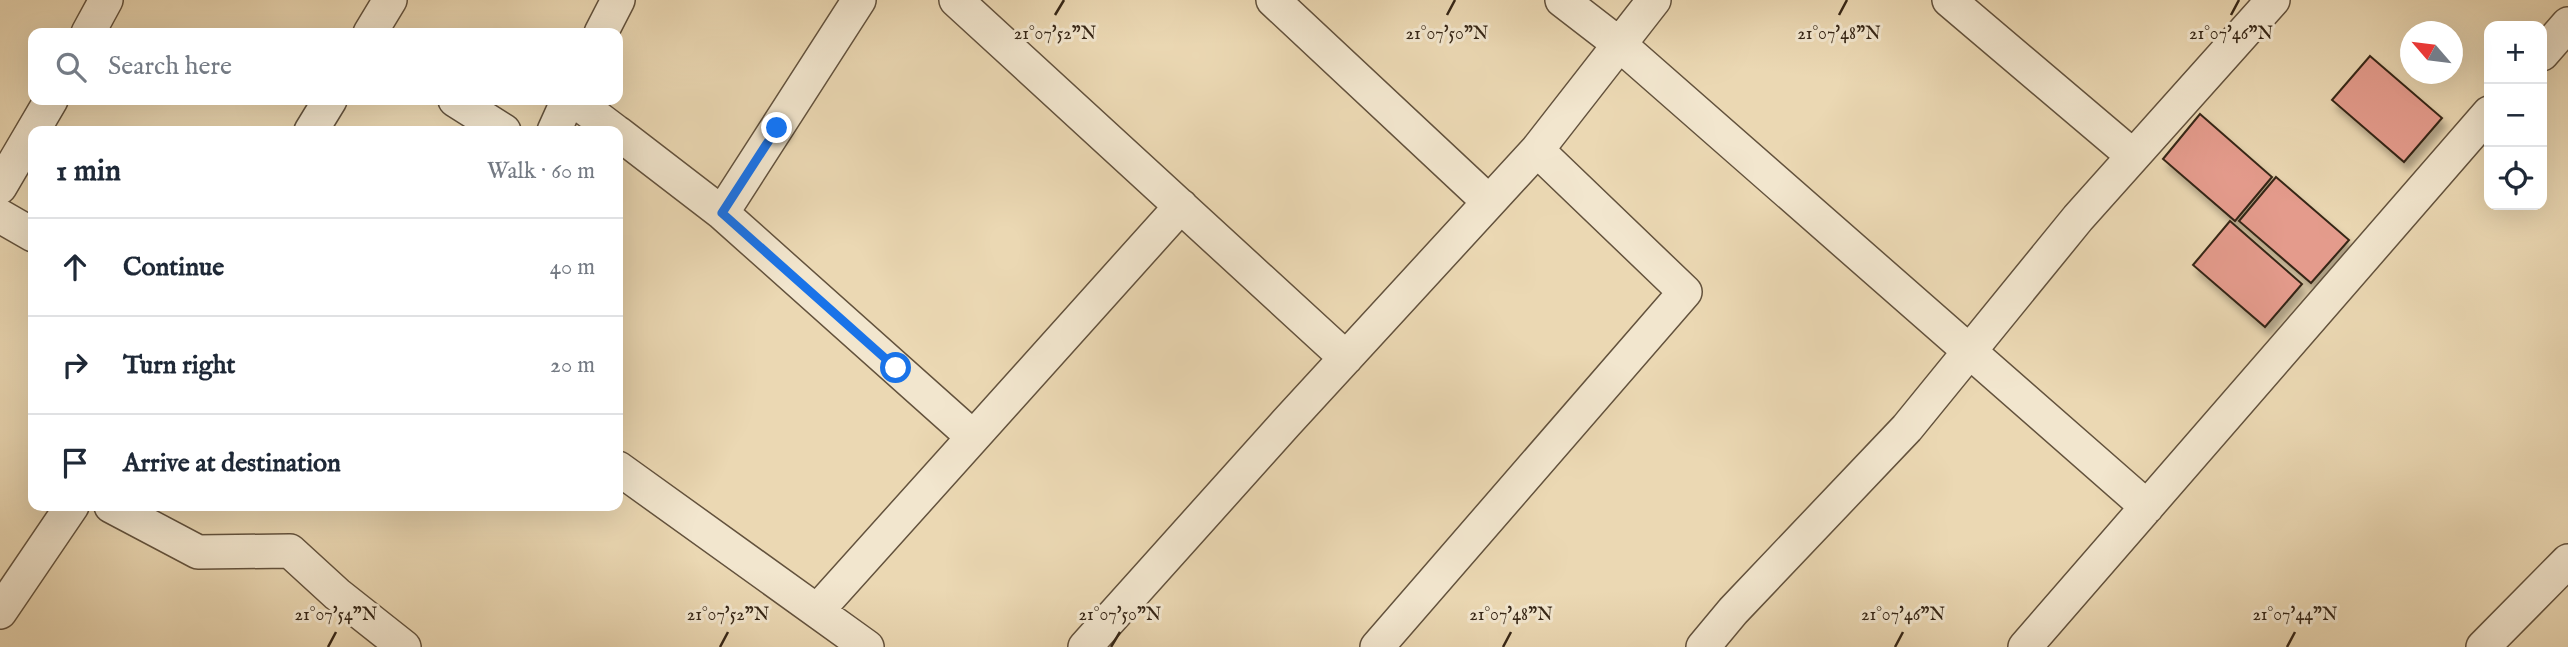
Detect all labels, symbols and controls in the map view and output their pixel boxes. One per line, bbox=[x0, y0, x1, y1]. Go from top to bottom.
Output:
north arrow bbox=[2400, 21, 2463, 84]
map controls bbox=[2484, 21, 2547, 210]
button: + bbox=[2484, 21, 2547, 84]
text: 21°07'52"N bbox=[1014, 23, 1097, 46]
text: 21°07'50"N bbox=[1406, 23, 1489, 46]
text: 21°07'48"N bbox=[1797, 23, 1881, 46]
text: 21°07'46"N bbox=[2189, 23, 2273, 46]
search box bbox=[28, 28, 623, 105]
icon: search bbox=[52, 48, 90, 86]
text: Search here bbox=[108, 50, 232, 83]
button: − bbox=[2484, 84, 2547, 147]
route end bbox=[761, 112, 792, 143]
button: locate bbox=[2484, 147, 2547, 210]
text: 1 min bbox=[56, 153, 121, 191]
text: Walk · 60 m bbox=[487, 157, 595, 186]
icon: ahead bbox=[56, 248, 94, 286]
text: Continue bbox=[123, 251, 224, 284]
text: 40 m bbox=[550, 253, 595, 282]
icon: right bbox=[56, 346, 94, 384]
text: Turn right bbox=[123, 349, 236, 382]
text: 20 m bbox=[550, 351, 595, 380]
route start bbox=[880, 352, 911, 383]
icon: arrive bbox=[56, 444, 94, 482]
text: Arrive at destination bbox=[123, 447, 341, 480]
text: 21°07'54"N bbox=[295, 604, 378, 627]
text: 21°07'52"N bbox=[687, 604, 770, 627]
text: 21°07'50"N bbox=[1079, 604, 1162, 627]
text: 21°07'48"N bbox=[1469, 604, 1553, 627]
text: 21°07'46"N bbox=[1861, 604, 1945, 627]
text: 21°07'44"N bbox=[2252, 604, 2338, 627]

